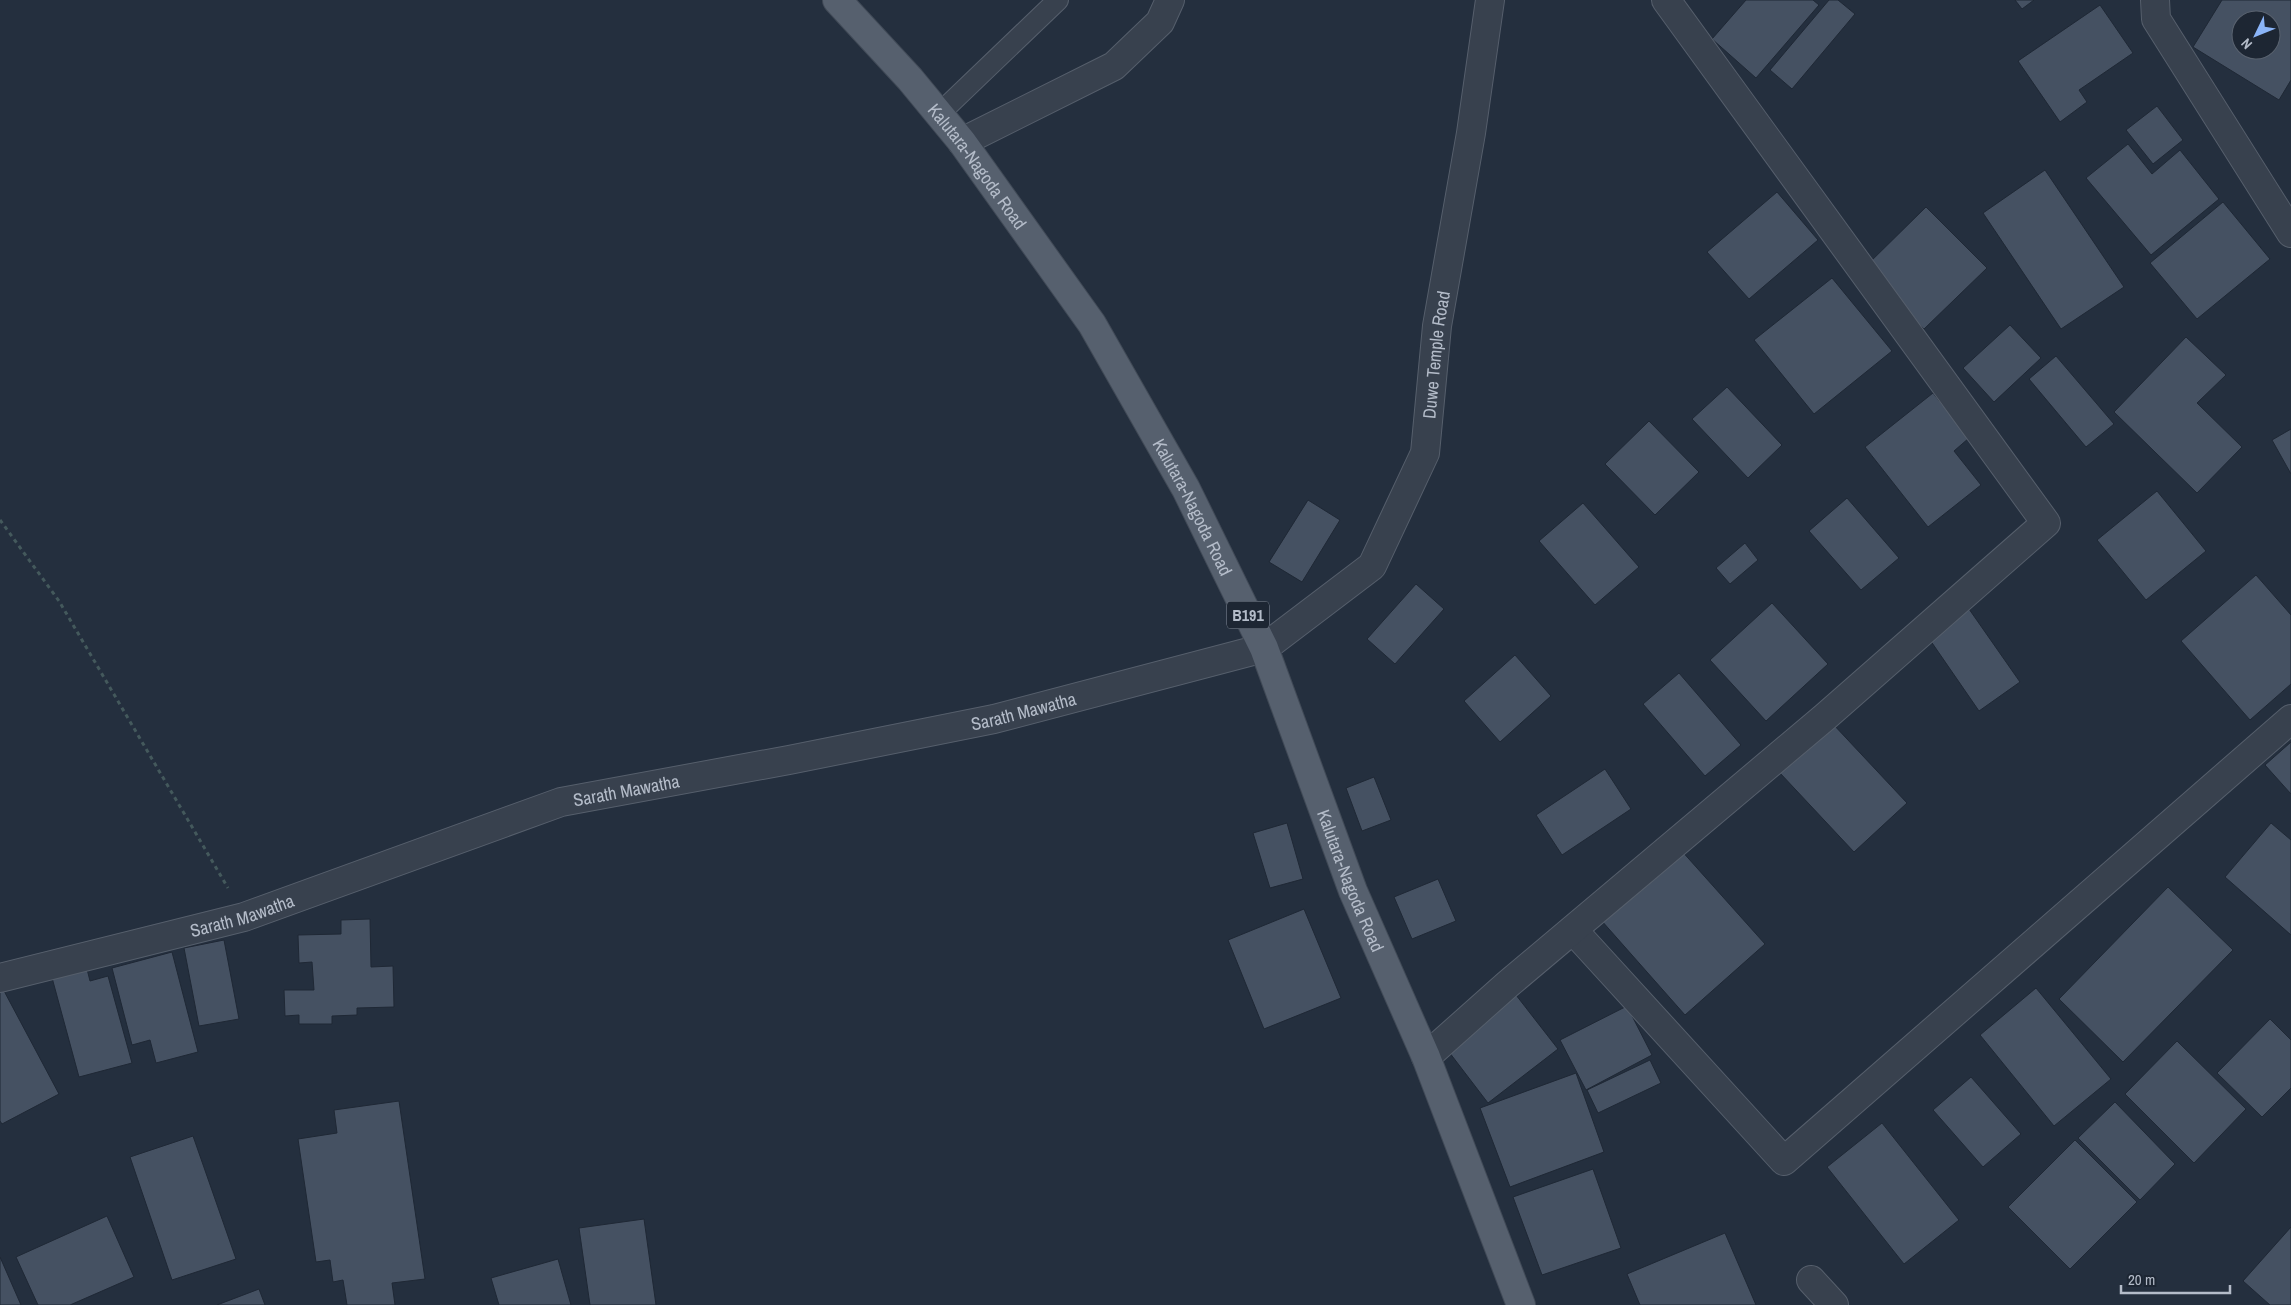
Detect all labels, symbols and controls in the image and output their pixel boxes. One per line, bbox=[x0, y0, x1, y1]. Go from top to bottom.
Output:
north arrow bbox=[2231, 10, 2281, 60]
text: N bbox=[2237, 35, 2256, 53]
street label: Kalutara-Nagoda Road bbox=[923, 98, 1033, 234]
street label: Duwe Temple Road bbox=[1416, 289, 1455, 420]
street label: Kalutara-Nagoda Road bbox=[1147, 434, 1239, 580]
road number: B191 bbox=[1227, 602, 1269, 628]
street label: Sarath Mawatha bbox=[969, 686, 1079, 736]
street label: Sarath Mawatha bbox=[571, 768, 681, 812]
street label: Kalutara-Nagoda Road bbox=[1312, 806, 1391, 955]
street label: Sarath Mawatha bbox=[187, 887, 297, 943]
scale bar bbox=[2121, 1262, 2230, 1294]
text: 20 m bbox=[2128, 1269, 2155, 1290]

